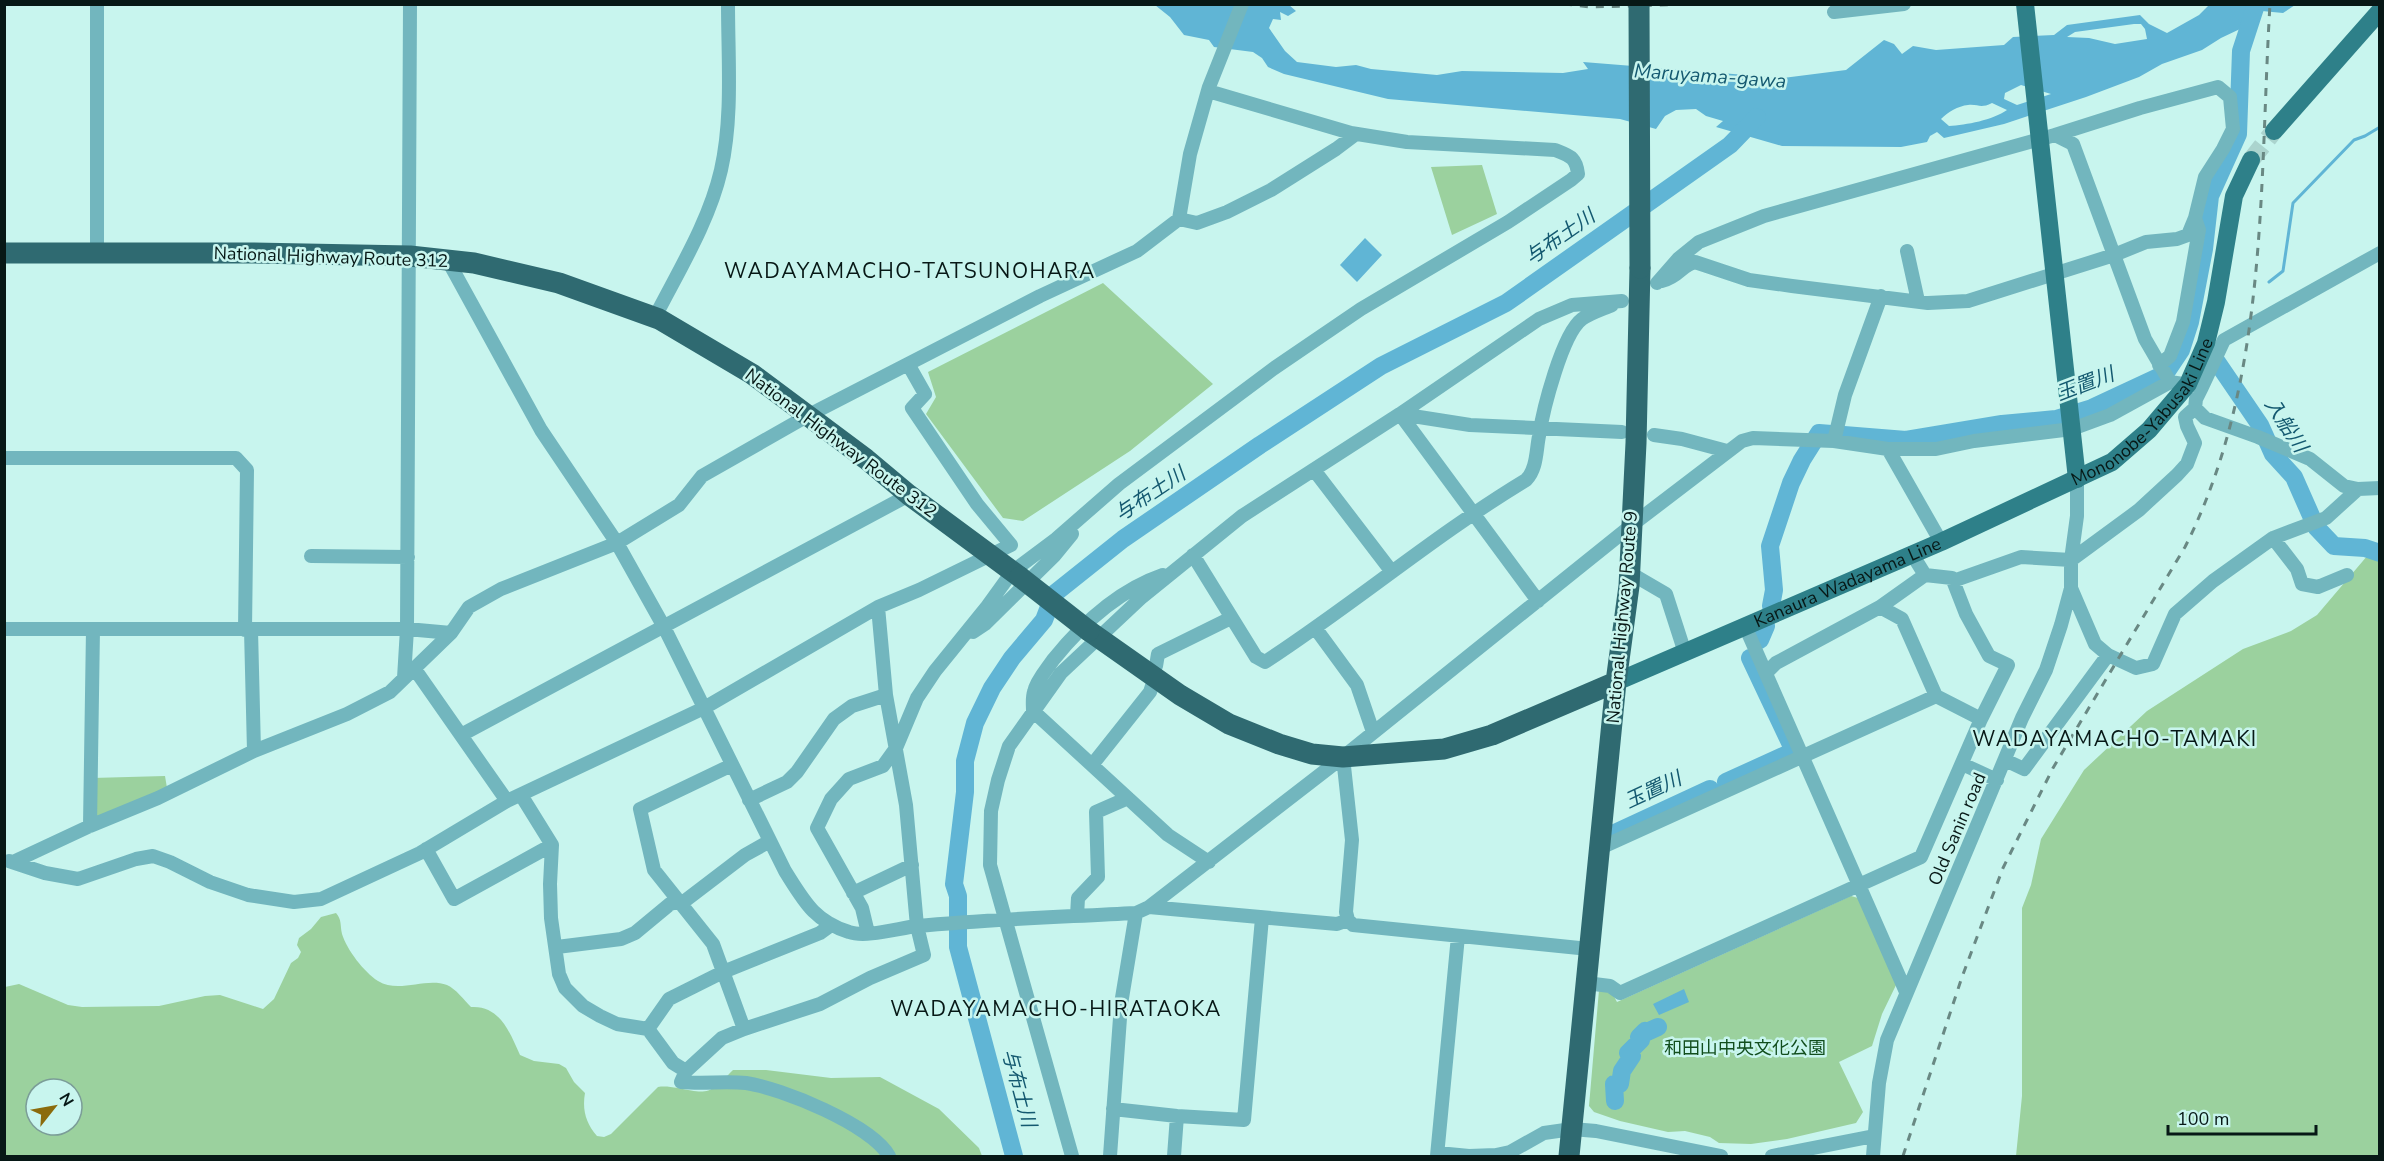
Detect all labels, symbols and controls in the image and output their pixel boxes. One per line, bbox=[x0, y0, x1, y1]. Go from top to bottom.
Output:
water label: Maruyama-gawa bbox=[1633, 57, 1787, 95]
water label: 与布土川 bbox=[1519, 202, 1602, 271]
street label: National Highway Route 312 bbox=[213, 241, 449, 273]
district label: WADAYAMACHO-TATSUNOHARA bbox=[724, 257, 1096, 285]
street label: Mononobe-Yabusaki Line bbox=[2067, 334, 2219, 491]
water label: 玉置川 bbox=[2052, 360, 2120, 407]
street label: National Highway Route 312 bbox=[740, 363, 942, 523]
water label: 入船川 bbox=[2258, 392, 2315, 459]
water label: 与布土川 bbox=[1109, 459, 1192, 528]
street label: National Highway Route 9 bbox=[1601, 510, 1643, 724]
street label: Kanaura Wadayama Line bbox=[1750, 531, 1945, 633]
district label: WADAYAMACHO-TAMAKI bbox=[1972, 725, 2258, 753]
water label: 玉置川 bbox=[1620, 764, 1688, 815]
street label: Old Sanin road bbox=[1922, 769, 1992, 889]
district label: WADAYAMACHO-HIRATAOKA bbox=[890, 995, 1222, 1023]
park label: 和田山中央文化公園 bbox=[1664, 1036, 1826, 1060]
water label: 与布土川 bbox=[996, 1046, 1043, 1132]
north arrow bbox=[24, 1077, 84, 1137]
text: N bbox=[53, 1089, 79, 1111]
scale bar bbox=[2168, 1098, 2316, 1136]
text: 100 m bbox=[2177, 1107, 2229, 1131]

